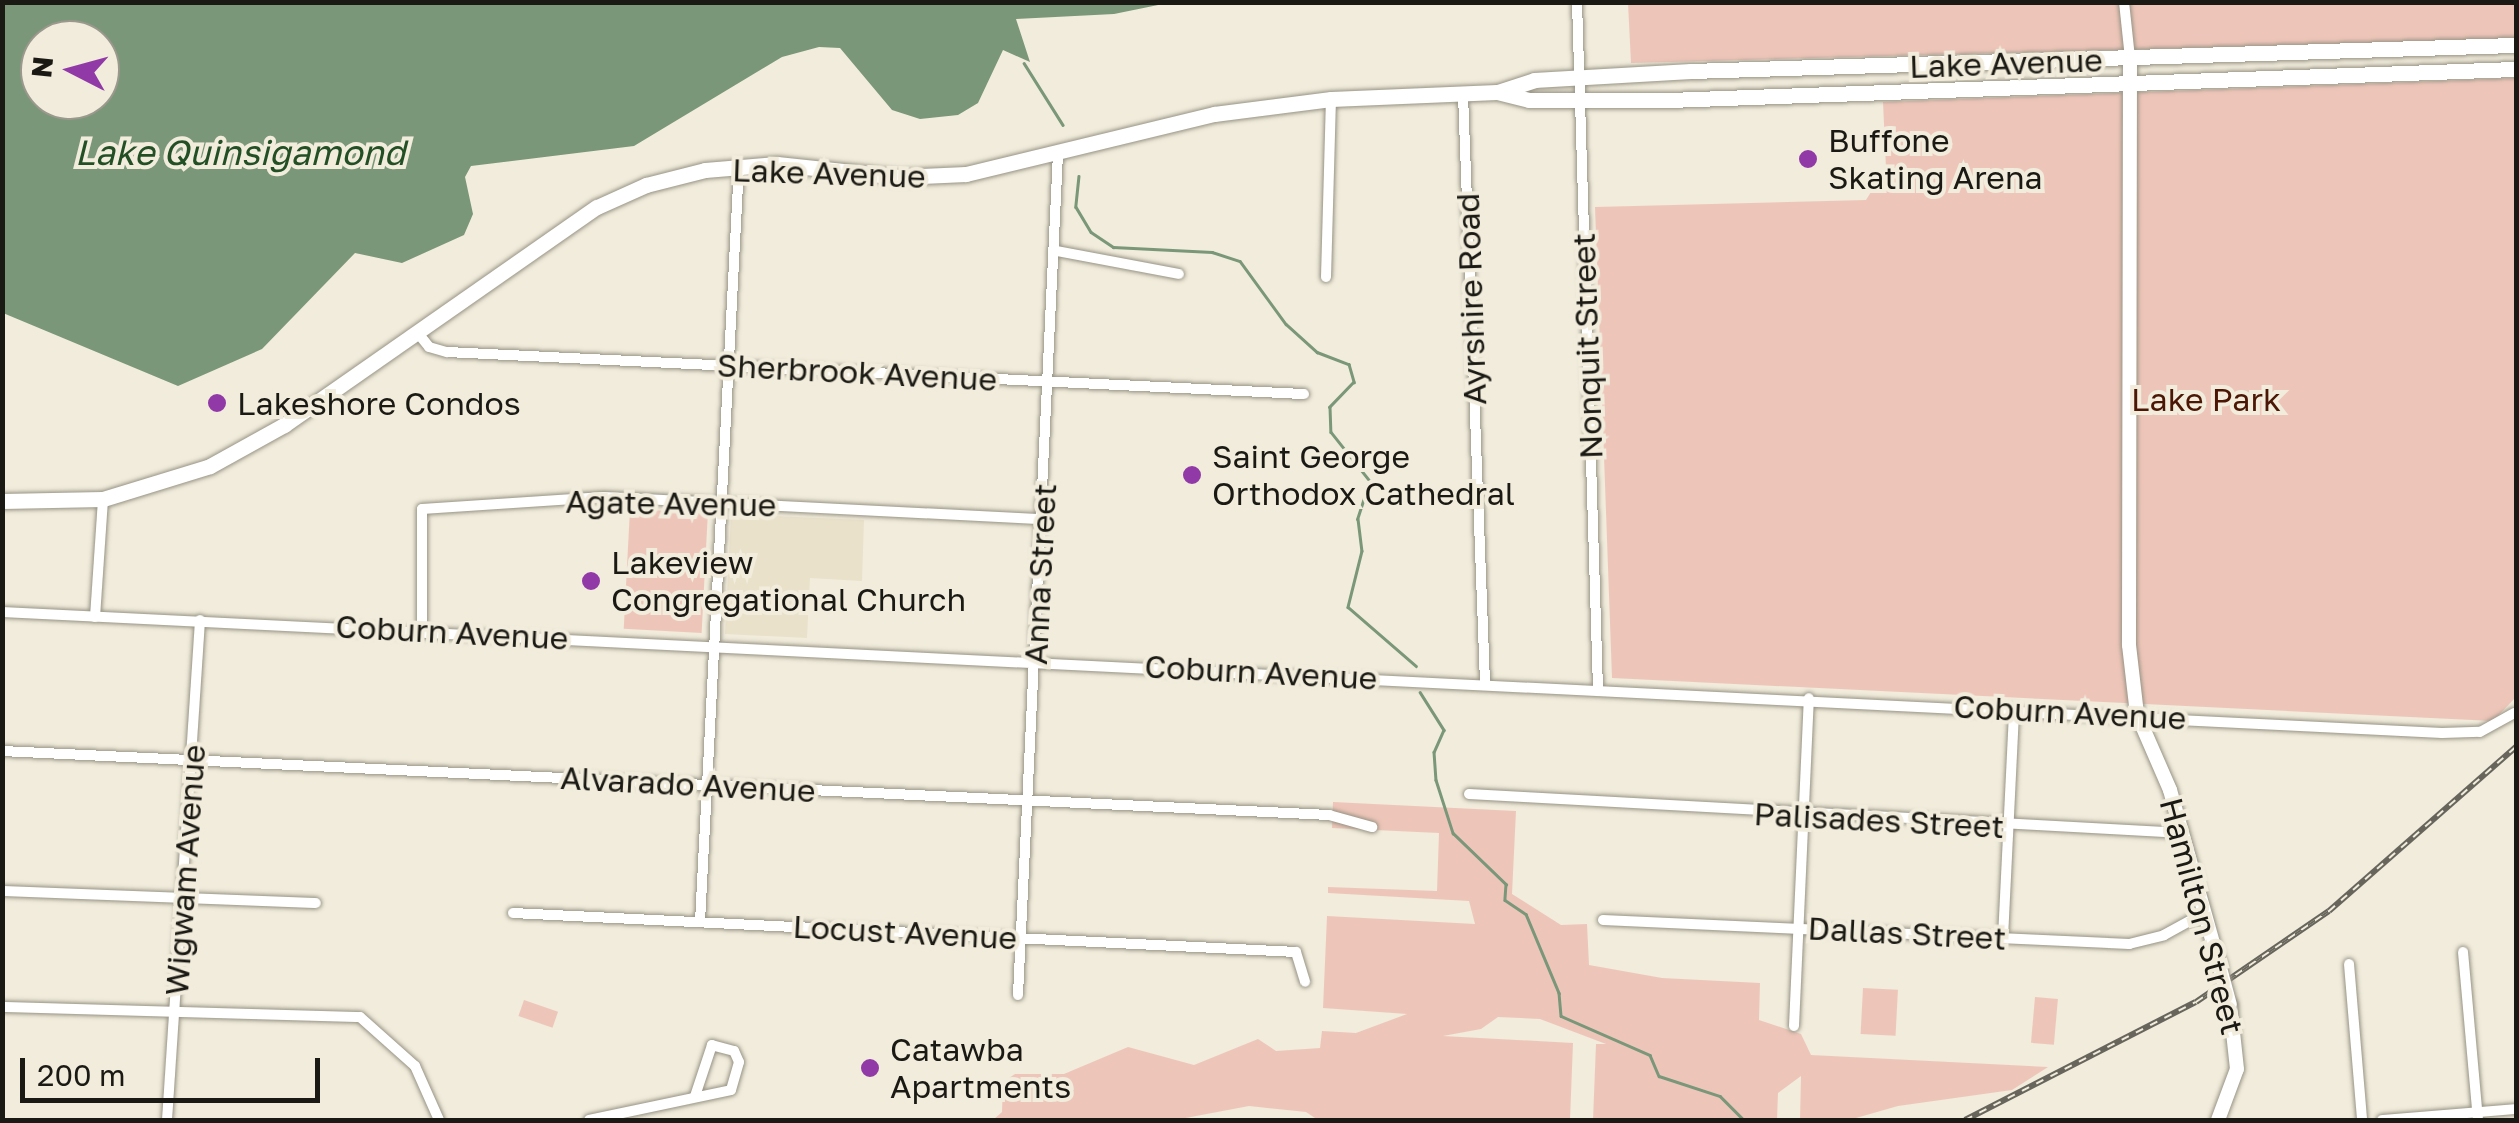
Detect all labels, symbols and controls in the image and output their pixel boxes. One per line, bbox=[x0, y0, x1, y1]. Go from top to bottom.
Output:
north arrow bbox=[20, 20, 120, 120]
street label: Lake Avenue bbox=[1909, 40, 2103, 86]
text: N bbox=[24, 55, 59, 79]
place label: Buffone Skating Arena bbox=[1828, 122, 2043, 197]
water label: Lake Quinsigamond bbox=[75, 131, 405, 173]
marker: Buffone Skating Arena bbox=[1797, 148, 1819, 170]
street label: Lake Avenue bbox=[732, 150, 926, 196]
street label: Ayrshire Road bbox=[1448, 192, 1494, 406]
street label: Nonquit Street bbox=[1564, 232, 1610, 460]
street label: Sherbrook Avenue bbox=[716, 345, 998, 399]
park label: Lake Park bbox=[2131, 380, 2281, 418]
place label: Lakeshore Condos bbox=[237, 384, 521, 422]
marker: Lakeshore Condos bbox=[206, 392, 228, 414]
place label: Saint George Orthodox Cathedral bbox=[1212, 438, 1515, 513]
marker: Saint George Orthodox Cathedral bbox=[1181, 464, 1203, 486]
street label: Agate Avenue bbox=[565, 482, 777, 524]
street label: Anna Street bbox=[1016, 482, 1064, 666]
place label: Lakeview Congregational Church bbox=[611, 544, 966, 619]
marker: Lakeview Congregational Church bbox=[580, 570, 602, 592]
street label: Coburn Avenue bbox=[335, 607, 569, 657]
street label: Coburn Avenue bbox=[1144, 647, 1378, 697]
street label: Coburn Avenue bbox=[1953, 687, 2187, 737]
street label: Wigwam Avenue bbox=[157, 743, 213, 997]
street label: Alvarado Avenue bbox=[559, 758, 817, 810]
street label: Palisades Street bbox=[1753, 794, 2005, 846]
street label: Hamilton Street bbox=[2152, 794, 2252, 1038]
street label: Locust Avenue bbox=[792, 907, 1018, 957]
street label: Dallas Street bbox=[1807, 909, 2007, 957]
place label: Catawba Apartments bbox=[890, 1031, 1071, 1106]
scale bar bbox=[25, 1038, 325, 1100]
text: 200 m bbox=[37, 1057, 126, 1093]
marker: Catawba Apartments bbox=[859, 1057, 881, 1079]

